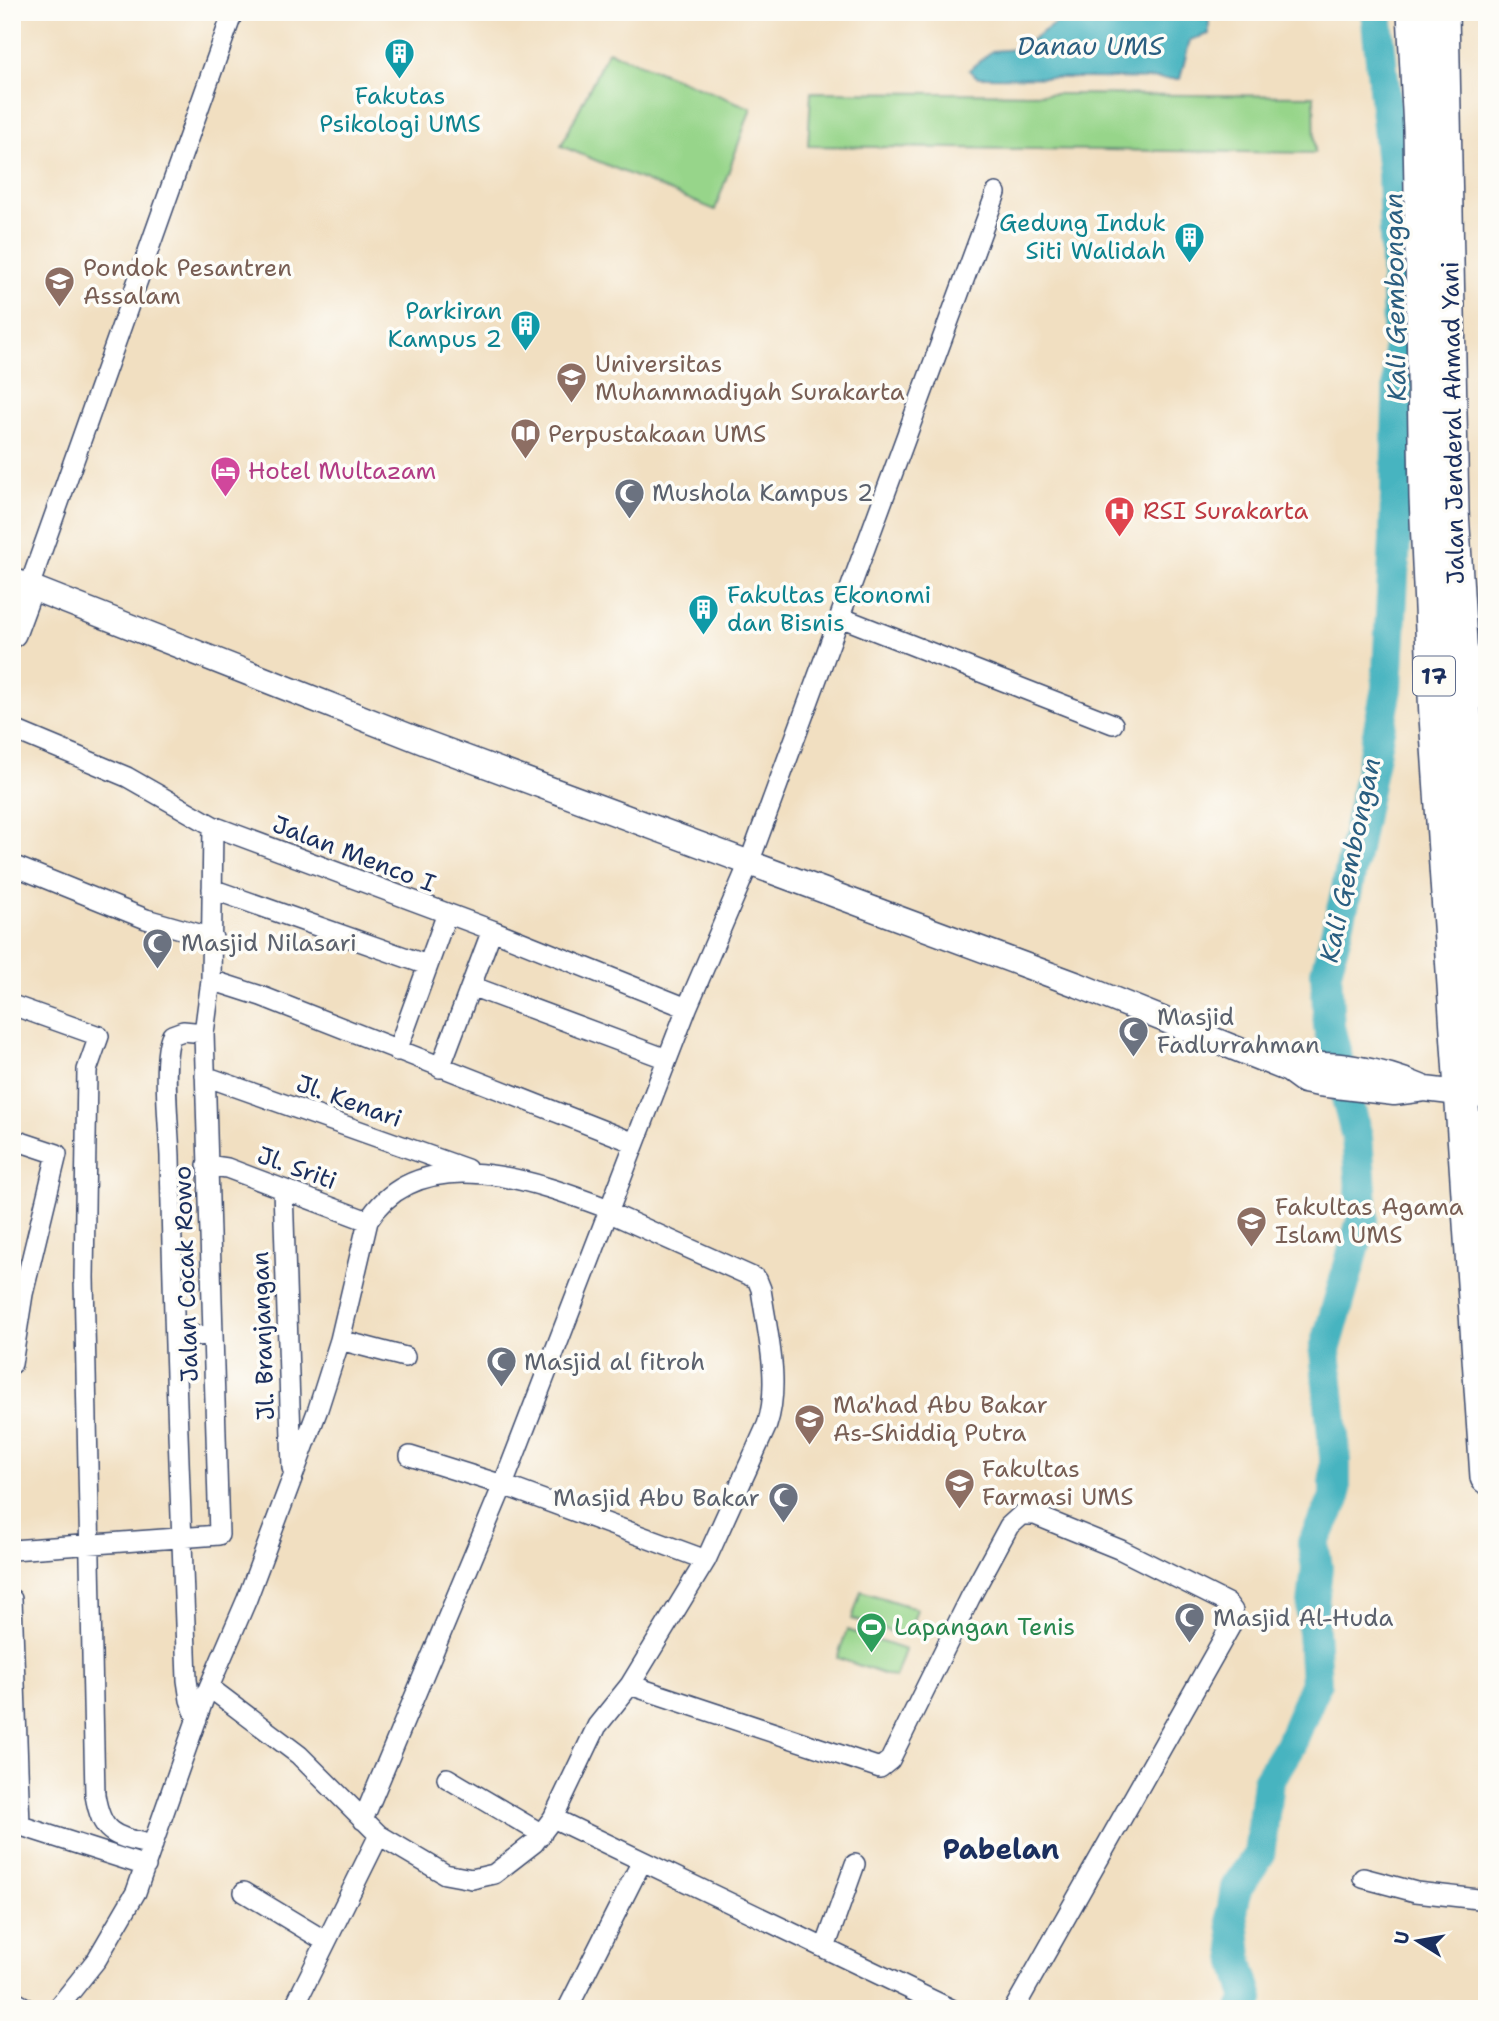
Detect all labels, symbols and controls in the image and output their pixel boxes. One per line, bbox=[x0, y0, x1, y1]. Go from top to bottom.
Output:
water label: Danau UMS bbox=[1017, 28, 1165, 63]
building icon: Fakutas Psikologi UMS bbox=[383, 37, 417, 81]
place label: Fakutas Psikologi UMS bbox=[319, 80, 481, 140]
water label: Kali Gembongan bbox=[1375, 192, 1414, 402]
place label: Gedung Induk Siti Walidah bbox=[999, 207, 1166, 267]
building icon: Gedung Induk Siti Walidah bbox=[1172, 220, 1206, 264]
place label: Pondok Pesantren Assalam bbox=[83, 252, 292, 312]
street label: Jalan Jenderal Ahmad Yani bbox=[1434, 261, 1472, 585]
school or university icon: Pondok Pesantren Assalam bbox=[43, 265, 77, 309]
place label: Parkiran Kampus 2 bbox=[388, 295, 502, 355]
building icon: Parkiran Kampus 2 bbox=[508, 308, 542, 352]
place label: Universitas Muhammadiyah Surakarta bbox=[595, 348, 905, 408]
school or university icon: Universitas Muhammadiyah Surakarta bbox=[555, 361, 589, 405]
library icon: Perpustakaan UMS bbox=[508, 417, 542, 461]
place label: Perpustakaan UMS bbox=[548, 418, 766, 450]
hotel icon: Hotel Multazam bbox=[208, 454, 242, 498]
place label: Hotel Multazam bbox=[248, 455, 436, 487]
mosque icon: Mushola Kampus 2 bbox=[612, 476, 646, 520]
place label: Mushola Kampus 2 bbox=[652, 477, 874, 509]
hospital icon: RSI Surakarta bbox=[1103, 494, 1137, 538]
place label: RSI Surakarta bbox=[1143, 495, 1309, 527]
place label: Fakultas Ekonomi dan Bisnis bbox=[727, 579, 931, 639]
building icon: Fakultas Ekonomi dan Bisnis bbox=[687, 592, 721, 636]
road number: 17 bbox=[1413, 656, 1455, 696]
water label: Kali Gembongan bbox=[1311, 754, 1388, 966]
street label: Jalan Menco I bbox=[268, 808, 440, 900]
mosque icon: Masjid Nilasari bbox=[141, 926, 175, 970]
place label: Masjid Nilasari bbox=[181, 927, 357, 959]
place label: Masjid Fadlurrahman bbox=[1157, 1001, 1320, 1061]
mosque icon: Masjid Fadlurrahman bbox=[1117, 1014, 1151, 1058]
street label: Jl. Kenari bbox=[292, 1067, 406, 1135]
street label: Jl. Sriti bbox=[253, 1139, 341, 1197]
street label: Jalan Cocak Rowo bbox=[166, 1165, 206, 1383]
place label: Fakultas Agama Islam UMS bbox=[1275, 1191, 1464, 1251]
school or university icon: Fakultas Agama Islam UMS bbox=[1235, 1204, 1269, 1248]
street label: Jl. Branjangan bbox=[244, 1251, 282, 1421]
mosque icon: Masjid al fitroh bbox=[484, 1345, 518, 1389]
place label: Masjid al fitroh bbox=[524, 1346, 705, 1378]
place label: Ma'had Abu Bakar As-Shiddiq Putra bbox=[833, 1389, 1048, 1449]
school or university icon: Ma'had Abu Bakar As-Shiddiq Putra bbox=[793, 1402, 827, 1446]
place label: Fakultas Farmasi UMS bbox=[982, 1453, 1134, 1513]
school or university icon: Fakultas Farmasi UMS bbox=[942, 1466, 976, 1510]
mosque icon: Masjid Abu Bakar bbox=[766, 1481, 800, 1525]
place label: Masjid Abu Bakar bbox=[553, 1482, 760, 1514]
mosque icon: Masjid Al-Huda bbox=[1173, 1601, 1207, 1645]
place label: Masjid Al-Huda bbox=[1213, 1602, 1393, 1634]
sports icon: Lapangan Tenis bbox=[854, 1610, 888, 1654]
place label: Lapangan Tenis bbox=[894, 1611, 1075, 1643]
district label: Pabelan bbox=[943, 1830, 1059, 1868]
north arrow bbox=[1384, 1906, 1454, 1976]
text: U bbox=[1388, 1929, 1415, 1947]

